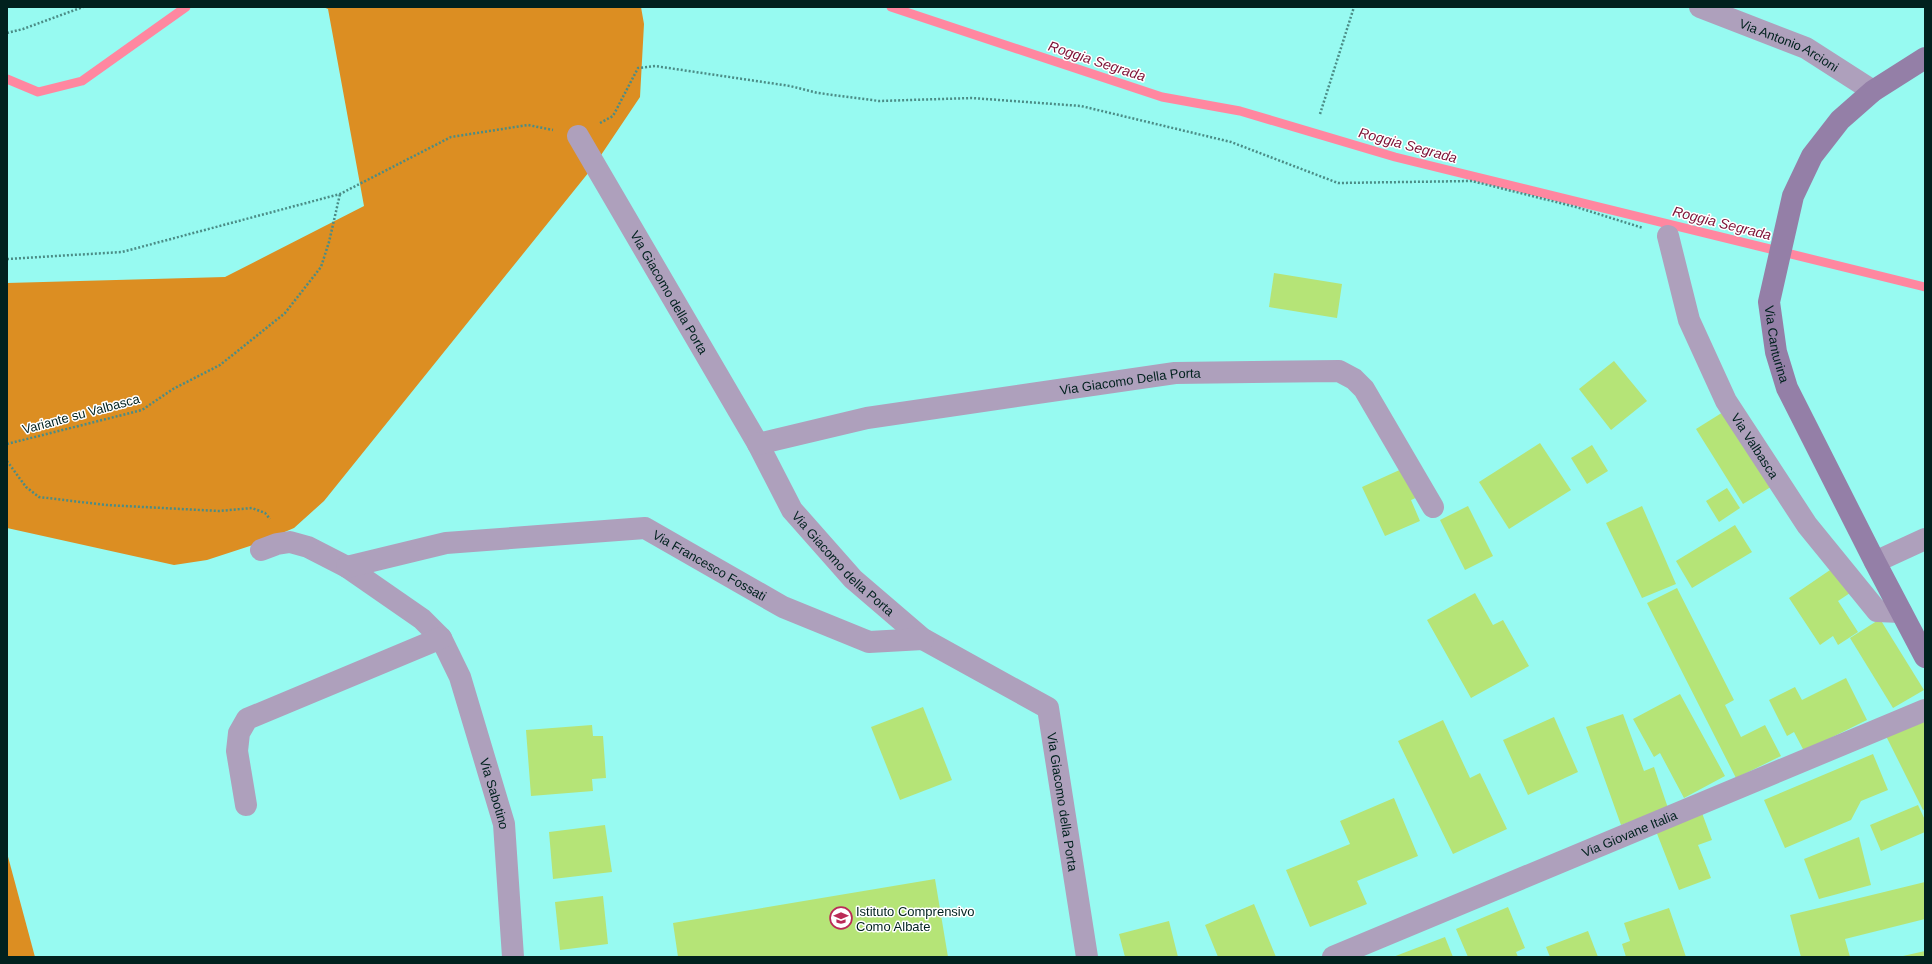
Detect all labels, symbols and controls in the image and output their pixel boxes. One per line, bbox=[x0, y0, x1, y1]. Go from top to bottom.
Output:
street label: Via Antonio Arcioni bbox=[1737, 15, 1842, 75]
water label: Roggia Segrada bbox=[1046, 38, 1148, 84]
water label: Roggia Segrada bbox=[1357, 124, 1459, 166]
water label: Roggia Segrada bbox=[1671, 203, 1773, 243]
street label: Via Giacomo della Porta bbox=[628, 228, 712, 357]
street label: Via Canturina bbox=[1762, 305, 1793, 385]
street label: Via Giacomo Della Porta bbox=[1059, 365, 1202, 397]
street label: Variante su Valbasca bbox=[21, 391, 142, 437]
street label: Via Valbasca bbox=[1728, 410, 1782, 482]
street label: Via Giacomo della Porta bbox=[789, 508, 898, 619]
street label: Via Francesco Fossati bbox=[650, 527, 769, 604]
street label: Via Giacomo della Porta bbox=[1044, 731, 1081, 873]
street label: Via Sabotino bbox=[477, 756, 512, 830]
street label: Via Giovane Italia bbox=[1579, 807, 1680, 860]
place label: Istituto Comprensivo Como Albate bbox=[856, 904, 975, 934]
school or university icon: Istituto Comprensivo Como Albate bbox=[828, 905, 854, 931]

